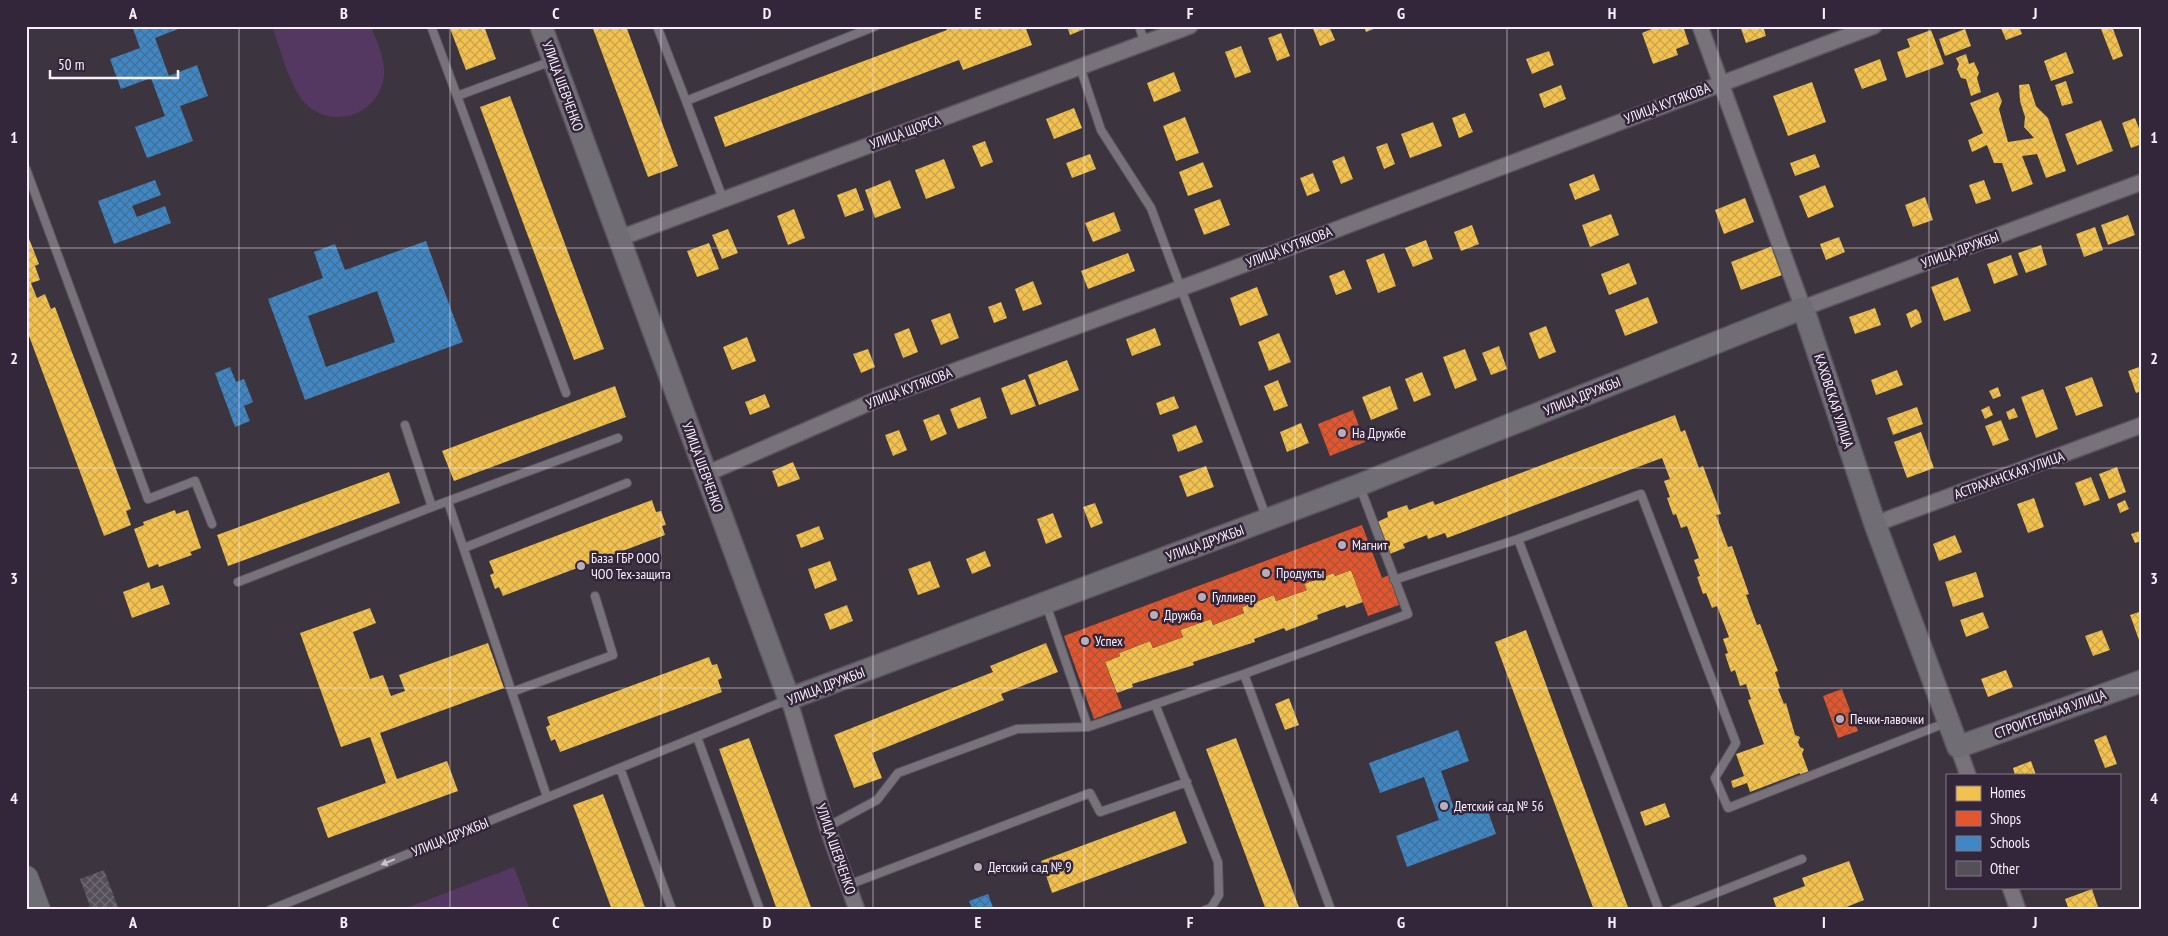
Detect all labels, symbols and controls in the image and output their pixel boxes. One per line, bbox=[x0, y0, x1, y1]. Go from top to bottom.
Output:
text: A bbox=[128, 3, 138, 23]
text: B bbox=[340, 3, 348, 23]
text: C bbox=[552, 3, 560, 23]
text: D bbox=[763, 3, 772, 23]
text: E bbox=[975, 3, 982, 23]
text: F bbox=[1187, 3, 1194, 23]
text: G bbox=[1397, 3, 1405, 23]
text: H bbox=[1608, 3, 1616, 23]
text: I bbox=[1822, 3, 1826, 23]
text: J bbox=[2032, 3, 2037, 23]
street label: УЛИЦА ШЕВЧЕНКО bbox=[538, 38, 588, 134]
scale bar bbox=[50, 48, 178, 80]
text: 50 m bbox=[58, 55, 84, 74]
street label: УЛИЦА КУТЯКОВА bbox=[1621, 78, 1713, 128]
street label: УЛИЦА ЩОРСА bbox=[867, 111, 943, 153]
text: 1 bbox=[10, 127, 18, 147]
text: 1 bbox=[2150, 127, 2158, 147]
street label: УЛИЦА КУТЯКОВА bbox=[1243, 222, 1335, 272]
street label: УЛИЦА ДРУЖБЫ bbox=[1919, 228, 2001, 272]
text: 2 bbox=[10, 348, 18, 368]
text: 2 bbox=[2150, 348, 2158, 368]
street label: КАХОВСКАЯ УЛИЦА bbox=[1810, 351, 1858, 451]
street label: УЛИЦА КУТЯКОВА bbox=[863, 363, 955, 413]
street label: УЛИЦА ДРУЖБЫ bbox=[1541, 372, 1623, 420]
street label: УЛИЦА ШЕВЧЕНКО bbox=[678, 419, 728, 515]
place label: На Дружбе bbox=[1352, 424, 1406, 442]
marker: На Дружбе bbox=[1336, 427, 1348, 439]
street label: АСТРАХАНСКАЯ УЛИЦА bbox=[1952, 447, 2067, 503]
street label: УЛИЦА ДРУЖБЫ bbox=[1164, 521, 1246, 565]
place label: Магнит bbox=[1352, 536, 1388, 554]
marker: Магнит bbox=[1336, 539, 1348, 551]
place label: База ГБР ООО ЧОО Тех-защита bbox=[591, 549, 671, 583]
marker: База ГБР ООО ЧОО Тех-защита bbox=[575, 560, 587, 572]
place label: Продукты bbox=[1276, 564, 1324, 582]
marker: Продукты bbox=[1260, 567, 1272, 579]
text: 3 bbox=[10, 568, 18, 588]
text: 3 bbox=[2150, 568, 2158, 588]
place label: Гулливер bbox=[1212, 588, 1256, 606]
marker: Гулливер bbox=[1196, 591, 1208, 603]
place label: Дружба bbox=[1164, 606, 1202, 624]
marker: Дружба bbox=[1148, 609, 1160, 621]
place label: Успех bbox=[1095, 632, 1123, 650]
marker: Успех bbox=[1079, 635, 1091, 647]
street label: УЛИЦА ДРУЖБЫ bbox=[785, 663, 867, 709]
street label: СТРОИТЕЛЬНАЯ УЛИЦА bbox=[1992, 685, 2109, 743]
place label: Печки-лавочки bbox=[1850, 710, 1924, 728]
marker: Печки-лавочки bbox=[1834, 713, 1846, 725]
legend bbox=[1946, 774, 2120, 888]
text: Homes bbox=[1990, 783, 2026, 802]
text: 4 bbox=[10, 788, 18, 808]
text: 4 bbox=[2150, 788, 2158, 808]
place label: Детский сад № 56 bbox=[1454, 797, 1544, 815]
marker: Детский сад № 56 bbox=[1438, 800, 1450, 812]
street label: УЛИЦА ШЕВЧЕНКО bbox=[812, 801, 860, 897]
text: Shops bbox=[1990, 809, 2021, 828]
street label: УЛИЦА ДРУЖБЫ bbox=[409, 813, 491, 861]
text: Schools bbox=[1990, 833, 2030, 852]
one-way arrow bbox=[381, 858, 395, 866]
place label: Детский сад № 9 bbox=[988, 858, 1072, 876]
text: Other bbox=[1990, 859, 2020, 878]
marker: Детский сад № 9 bbox=[972, 861, 984, 873]
text: A bbox=[128, 912, 138, 932]
text: B bbox=[340, 912, 348, 932]
text: C bbox=[552, 912, 560, 932]
text: D bbox=[763, 912, 772, 932]
text: E bbox=[975, 912, 982, 932]
text: F bbox=[1187, 912, 1194, 932]
text: G bbox=[1397, 912, 1405, 932]
text: H bbox=[1608, 912, 1616, 932]
text: I bbox=[1822, 912, 1826, 932]
text: J bbox=[2032, 912, 2037, 932]

